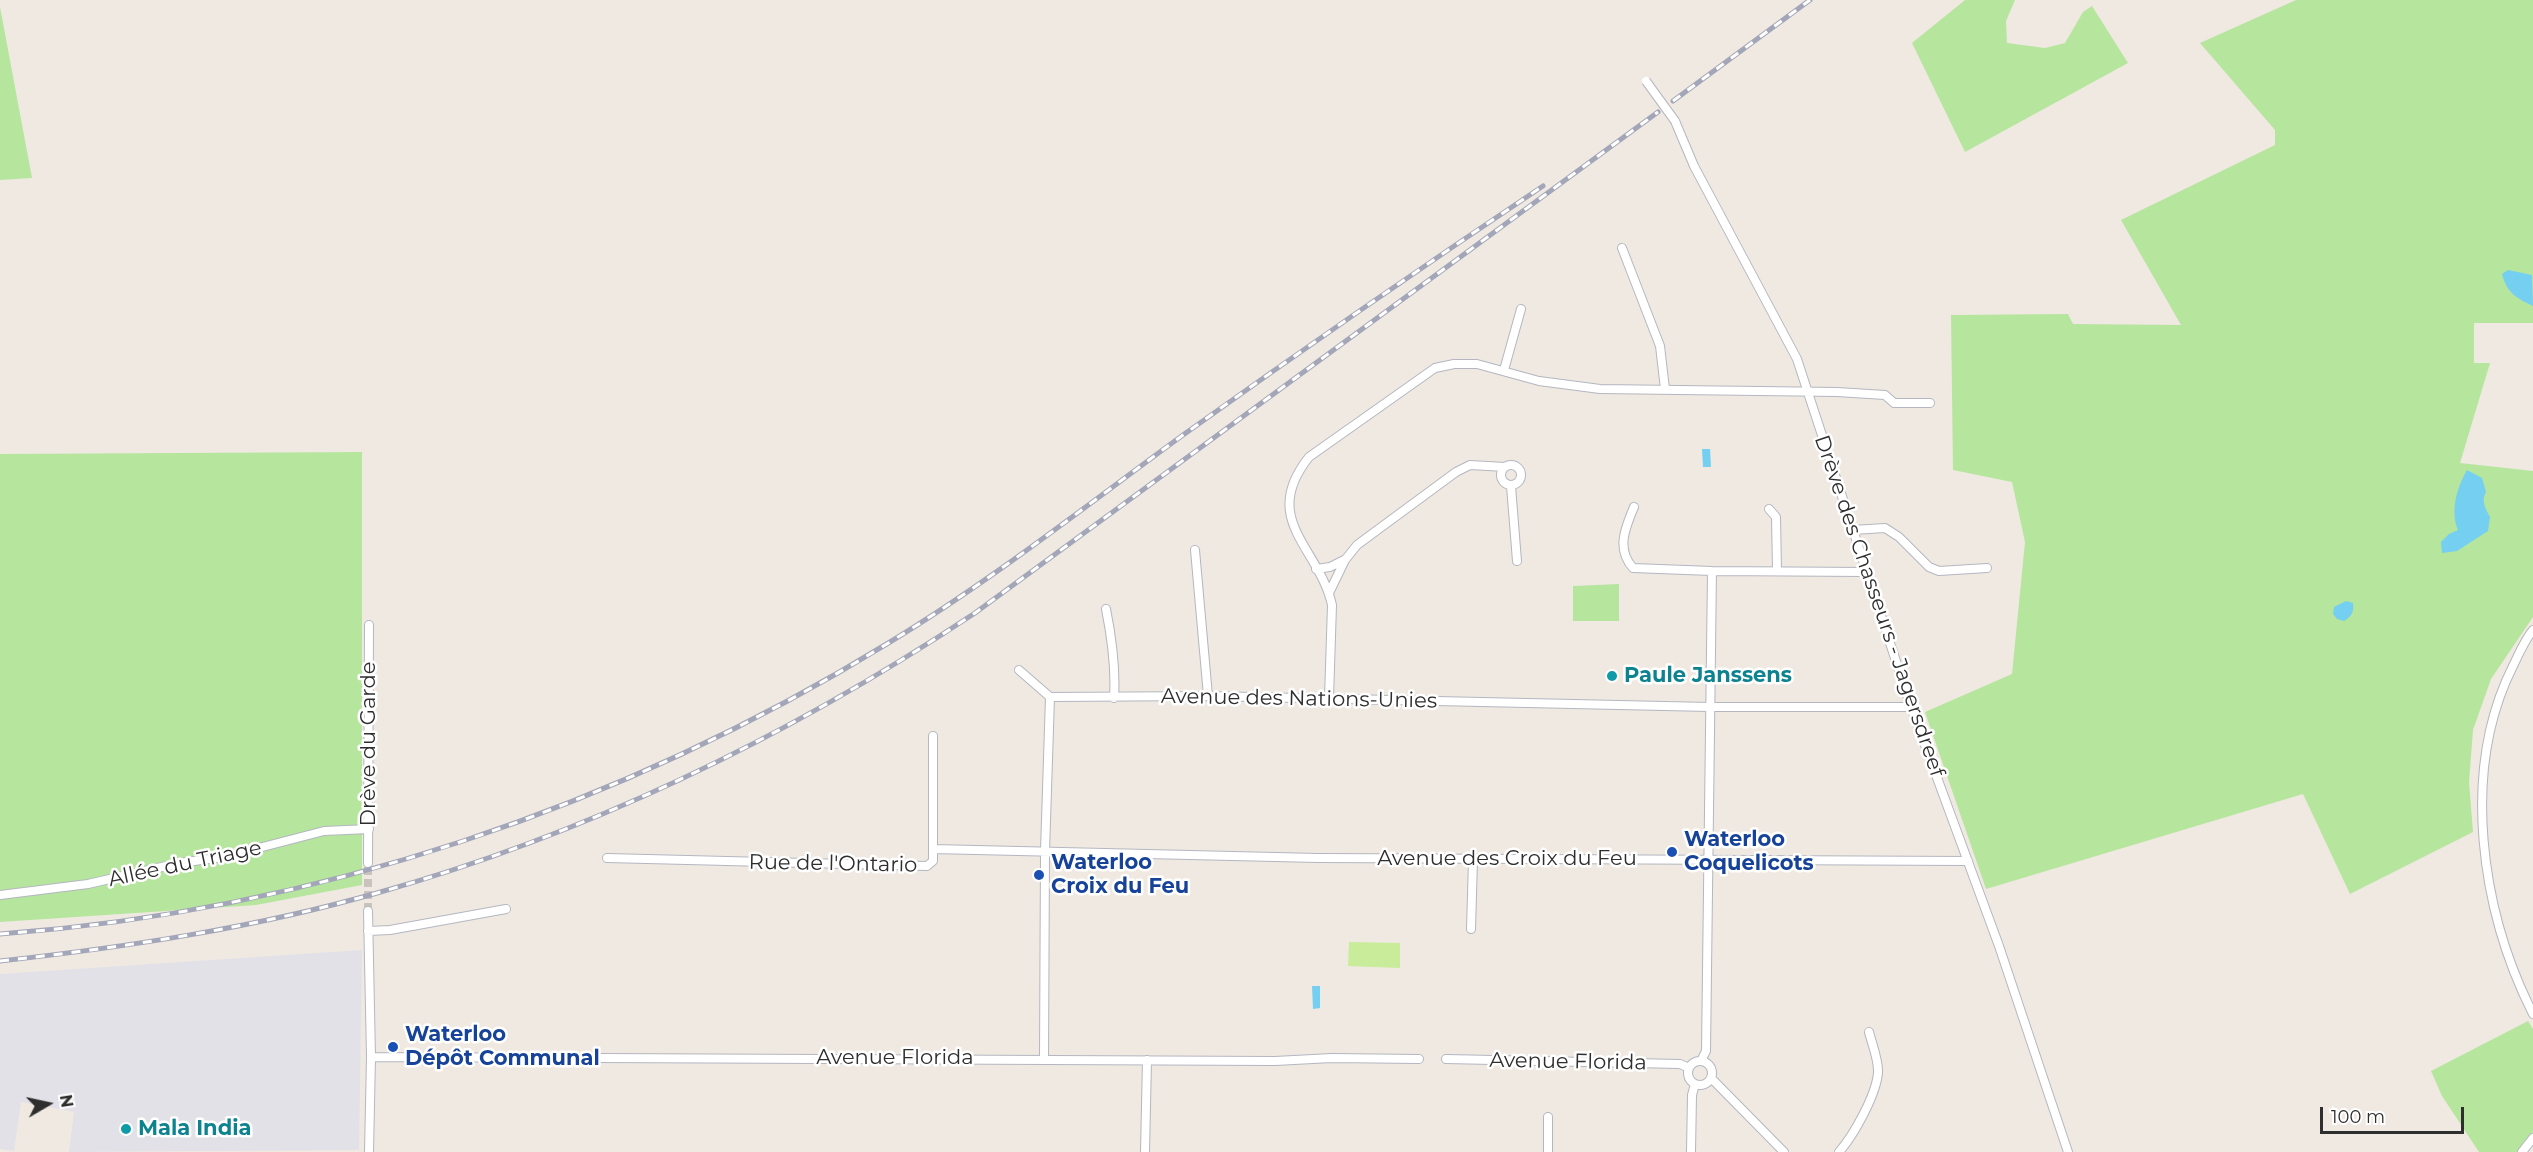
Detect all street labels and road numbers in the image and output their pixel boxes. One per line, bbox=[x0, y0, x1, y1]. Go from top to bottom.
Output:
street label: Drève des Chasseurs - Jagersdreef bbox=[1809, 432, 1949, 780]
street label: Drève du Garde bbox=[356, 662, 382, 826]
street label: Avenue des Nations-Unies bbox=[1161, 684, 1437, 714]
street label: Allée du Triage bbox=[106, 835, 264, 893]
street label: Avenue des Croix du Feu bbox=[1377, 846, 1637, 872]
street label: Rue de l'Ontario bbox=[748, 850, 918, 878]
street label: Avenue Florida bbox=[816, 1045, 974, 1071]
street label: Avenue Florida bbox=[1489, 1048, 1647, 1076]

